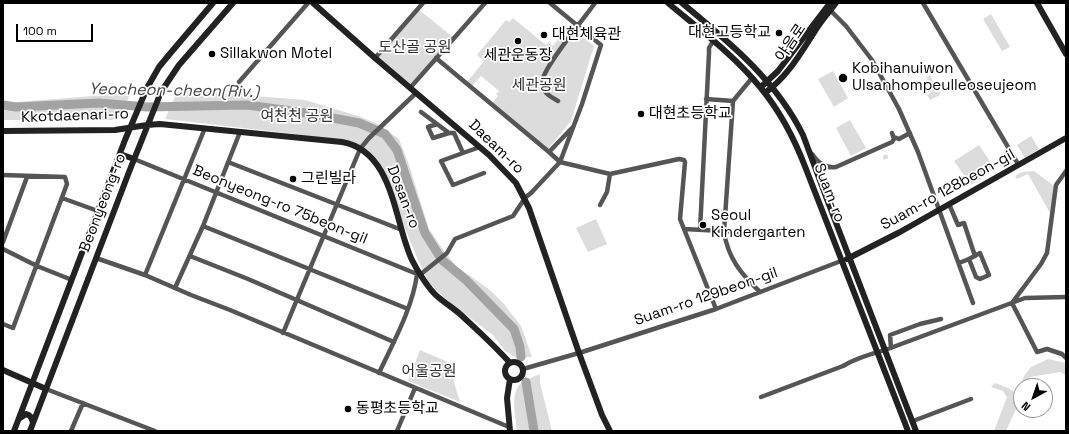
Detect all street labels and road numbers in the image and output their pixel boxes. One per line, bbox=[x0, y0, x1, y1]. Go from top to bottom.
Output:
street label: 야음로 bbox=[772, 21, 810, 65]
street label: Kkotdaenari-ro bbox=[21, 105, 129, 127]
street label: Daeam-ro bbox=[464, 116, 528, 178]
street label: Suam-ro 128beon-gil bbox=[878, 146, 1018, 234]
street label: Beonyeong-ro bbox=[76, 151, 130, 255]
street label: Suam-ro bbox=[810, 161, 848, 225]
street label: Beonyeong-ro 75beon-gil bbox=[190, 162, 370, 248]
street label: Dosan-ro bbox=[383, 163, 423, 231]
street label: Suam-ro 129beon-gil bbox=[632, 264, 780, 330]

